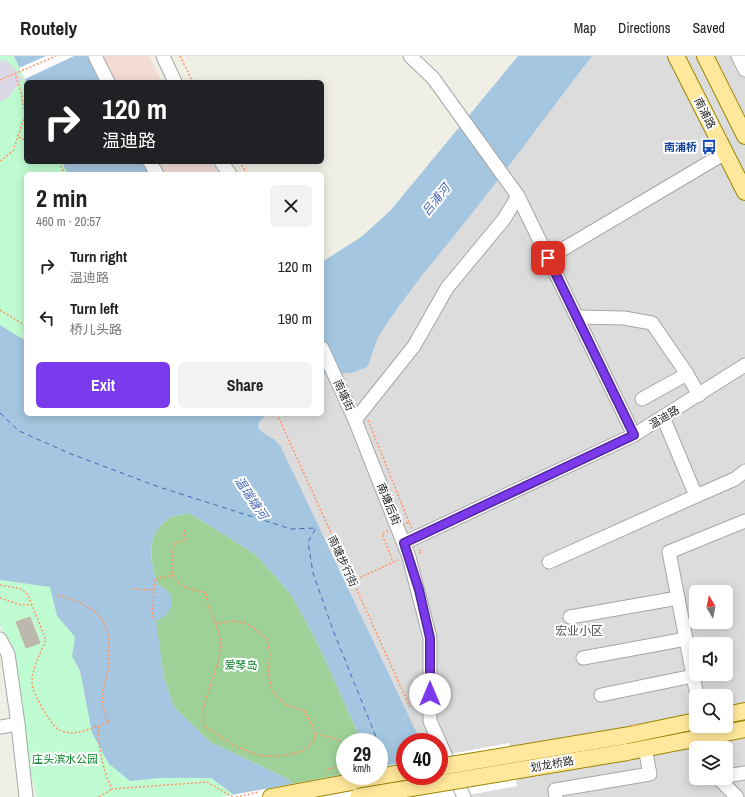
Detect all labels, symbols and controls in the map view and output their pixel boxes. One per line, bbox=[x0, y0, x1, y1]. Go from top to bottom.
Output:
text: Routely bbox=[20, 15, 77, 41]
text: Map bbox=[574, 19, 596, 37]
text: Directions bbox=[618, 19, 670, 37]
text: Saved bbox=[692, 19, 725, 37]
text: 120 m bbox=[102, 90, 167, 128]
street label: 南浦路 bbox=[691, 95, 719, 131]
icon: right bbox=[36, 96, 88, 148]
text: 温迪路 bbox=[102, 128, 156, 153]
bus stop icon: 南浦桥 bbox=[700, 138, 718, 156]
place label: 南浦桥 bbox=[664, 140, 697, 154]
water label: 吕浦河 bbox=[418, 179, 455, 219]
text: 2 min bbox=[36, 182, 87, 214]
button: close bbox=[270, 185, 312, 227]
text: 460 m · 20:57 bbox=[36, 213, 101, 230]
pin bbox=[531, 241, 565, 275]
text: Turn right bbox=[70, 246, 127, 267]
icon: arrive bbox=[537, 247, 559, 269]
icon: right bbox=[36, 255, 58, 277]
text: 120 m bbox=[278, 256, 312, 277]
text: 温迪路 bbox=[70, 269, 109, 286]
text: Turn left bbox=[70, 298, 118, 319]
icon: left bbox=[36, 307, 58, 329]
text: 190 m bbox=[278, 308, 312, 329]
text: 桥儿头路 bbox=[70, 321, 122, 338]
button: Exit bbox=[36, 362, 170, 408]
button: Share bbox=[178, 362, 312, 408]
street label: 南塘街 bbox=[331, 377, 357, 413]
street label: 温迪路 bbox=[646, 403, 682, 431]
water label: 温瑞塘河 bbox=[231, 474, 272, 524]
street label: 南塘后街 bbox=[374, 481, 404, 527]
street label: 南塘步行街 bbox=[325, 533, 361, 589]
north arrow bbox=[689, 585, 733, 629]
map controls bbox=[689, 585, 733, 785]
district label: 宏业小区 bbox=[555, 623, 603, 639]
button: sound bbox=[689, 637, 733, 681]
park label: 爱琴岛 bbox=[225, 658, 258, 672]
position arrow bbox=[409, 673, 451, 715]
button: search bbox=[689, 689, 733, 733]
speed limit sign: 40 bbox=[396, 733, 448, 785]
text: 29 bbox=[353, 740, 371, 767]
button: layers bbox=[689, 741, 733, 785]
park label: 庄头滨水公园 bbox=[32, 752, 98, 766]
street label: 划龙桥路 bbox=[529, 753, 575, 775]
text: km/h bbox=[353, 762, 371, 775]

